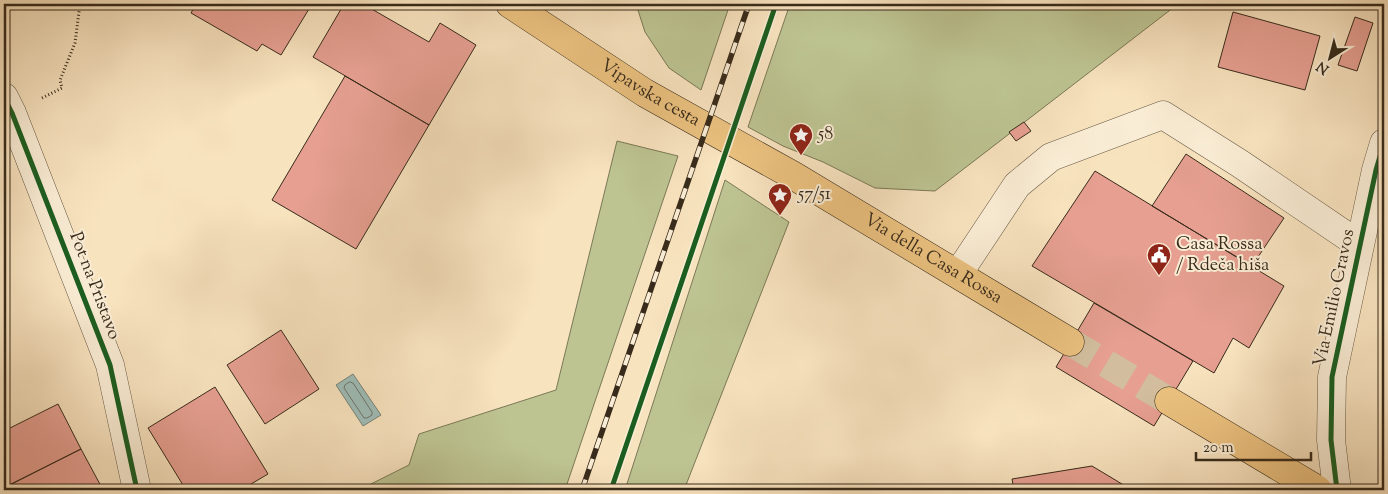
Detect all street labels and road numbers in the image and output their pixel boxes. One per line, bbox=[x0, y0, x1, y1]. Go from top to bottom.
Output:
street label: Vipavska cesta bbox=[594, 53, 704, 134]
street label: Via della Casa Rossa bbox=[858, 208, 1007, 311]
street label: Via Emilio Cravos bbox=[1308, 227, 1362, 369]
street label: Pot na Pristavo bbox=[61, 228, 127, 344]

